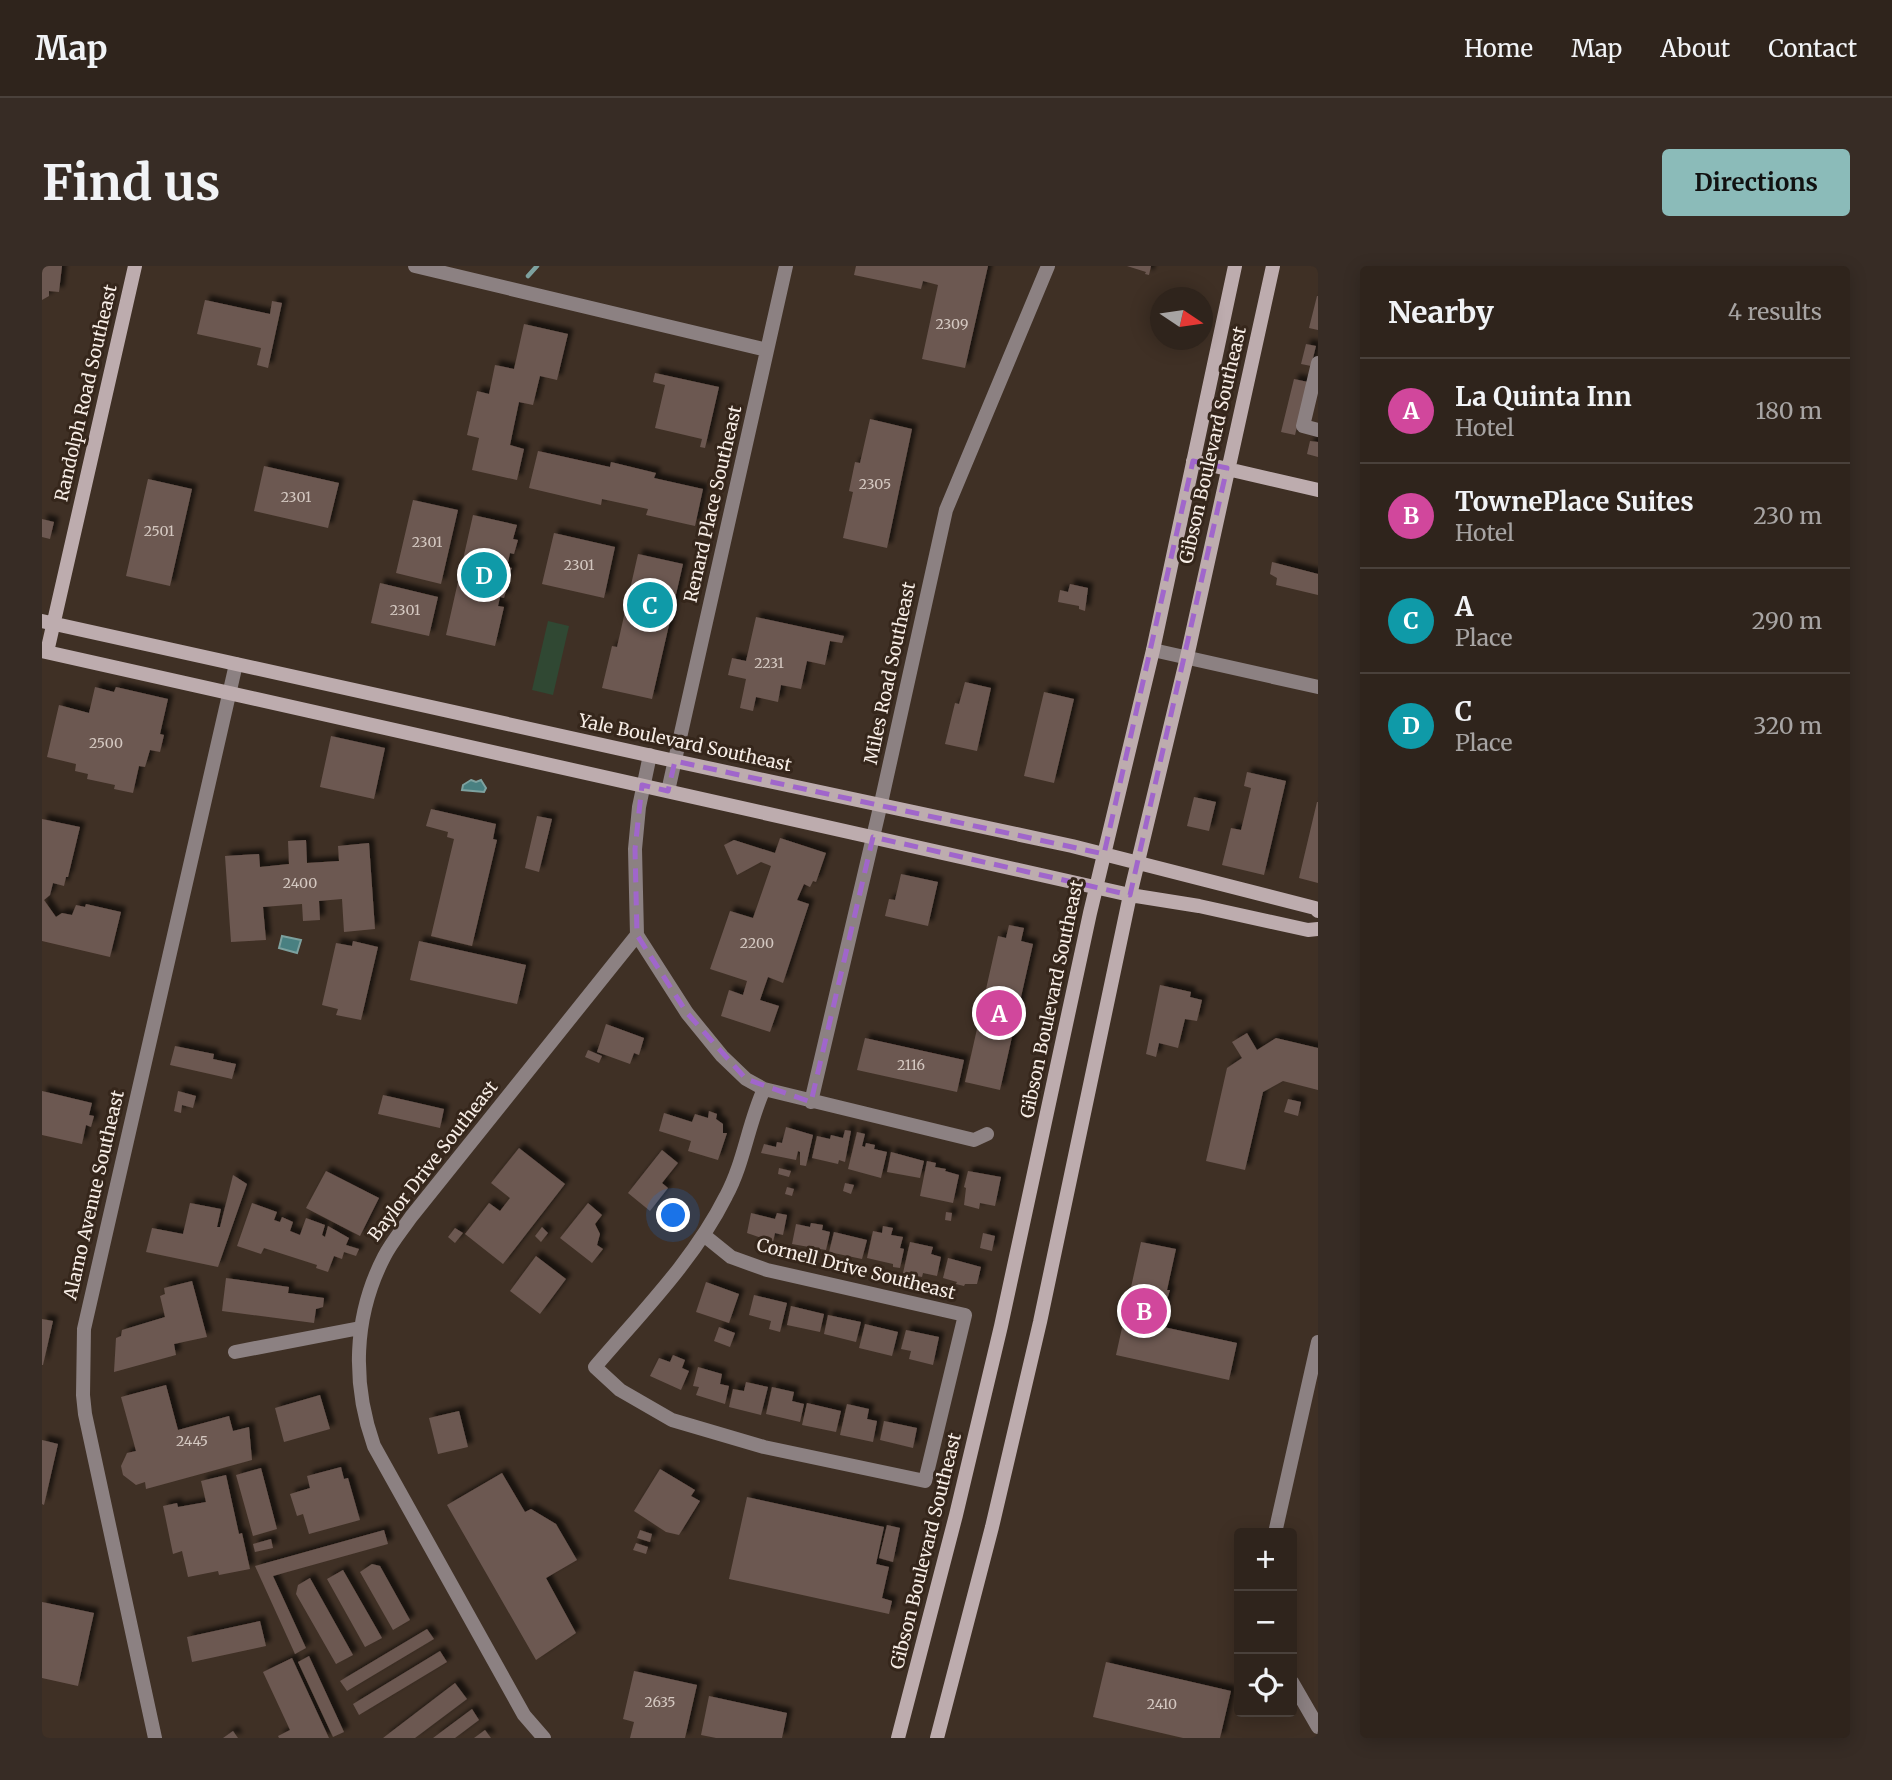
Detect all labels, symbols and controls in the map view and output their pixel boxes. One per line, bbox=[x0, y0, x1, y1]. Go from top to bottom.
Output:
text: Map bbox=[35, 28, 108, 69]
text: Home bbox=[1464, 33, 1533, 64]
text: Map bbox=[1571, 33, 1622, 64]
text: About bbox=[1660, 33, 1730, 64]
text: Contact bbox=[1768, 33, 1857, 64]
button: Directions bbox=[1662, 149, 1850, 216]
text: Find us bbox=[42, 152, 220, 213]
street label: Randolph Road Southeast bbox=[49, 282, 122, 504]
north arrow bbox=[1150, 287, 1213, 350]
text: Nearby bbox=[1388, 293, 1494, 331]
text: 4 results bbox=[1728, 297, 1822, 326]
house number: 2309 bbox=[935, 315, 969, 333]
street label: Gibson Boulevard Southeast bbox=[1174, 324, 1251, 566]
text: La Quinta Inn bbox=[1455, 380, 1632, 413]
text: A bbox=[1403, 396, 1419, 425]
text: 180 m bbox=[1756, 396, 1822, 425]
street label: Renard Place Southeast bbox=[679, 403, 746, 605]
text: Hotel bbox=[1455, 413, 1514, 442]
house number: 2305 bbox=[859, 475, 891, 493]
text: TownePlace Suites bbox=[1455, 485, 1694, 518]
house number: 2301 bbox=[281, 488, 311, 506]
text: B bbox=[1403, 501, 1419, 530]
text: 230 m bbox=[1753, 501, 1822, 530]
text: Hotel bbox=[1455, 518, 1514, 547]
house number: 2501 bbox=[144, 522, 174, 540]
house number: 2301 bbox=[412, 533, 442, 551]
pin: D bbox=[461, 549, 507, 601]
house number: 2301 bbox=[564, 556, 594, 574]
pin: C bbox=[627, 579, 673, 631]
street label: Miles Road Southeast bbox=[859, 580, 920, 766]
text: A bbox=[1455, 590, 1473, 623]
house number: 2301 bbox=[390, 601, 420, 619]
text: C bbox=[1403, 606, 1419, 635]
text: 290 m bbox=[1752, 606, 1822, 635]
text: Place bbox=[1455, 623, 1512, 652]
house number: 2231 bbox=[754, 654, 784, 672]
text: C bbox=[1455, 695, 1472, 728]
street label: Yale Boulevard Southeast bbox=[575, 708, 794, 776]
text: D bbox=[1402, 711, 1420, 740]
text: 320 m bbox=[1753, 711, 1822, 740]
text: Place bbox=[1455, 728, 1512, 757]
house number: 2500 bbox=[89, 734, 123, 752]
house number: 2400 bbox=[283, 874, 317, 892]
street label: Gibson Boulevard Southeast bbox=[1015, 878, 1088, 1120]
house number: 2200 bbox=[740, 934, 774, 952]
pin: A bbox=[976, 987, 1022, 1039]
house number: 2116 bbox=[897, 1056, 925, 1074]
street label: Baylor Drive Southeast bbox=[363, 1076, 502, 1246]
street label: Alamo Avenue Southeast bbox=[58, 1088, 129, 1303]
your location bbox=[656, 1198, 690, 1232]
street label: Cornell Drive Southeast bbox=[754, 1233, 958, 1304]
pin: B bbox=[1121, 1285, 1167, 1337]
street label: Gibson Boulevard Southeast bbox=[885, 1430, 966, 1671]
house number: 2445 bbox=[176, 1432, 208, 1450]
map controls bbox=[1234, 1528, 1297, 1717]
button: + bbox=[1234, 1528, 1297, 1591]
button: − bbox=[1234, 1591, 1297, 1654]
button: locate bbox=[1234, 1654, 1297, 1717]
house number: 2635 bbox=[645, 1693, 675, 1711]
house number: 2410 bbox=[1147, 1695, 1177, 1713]

